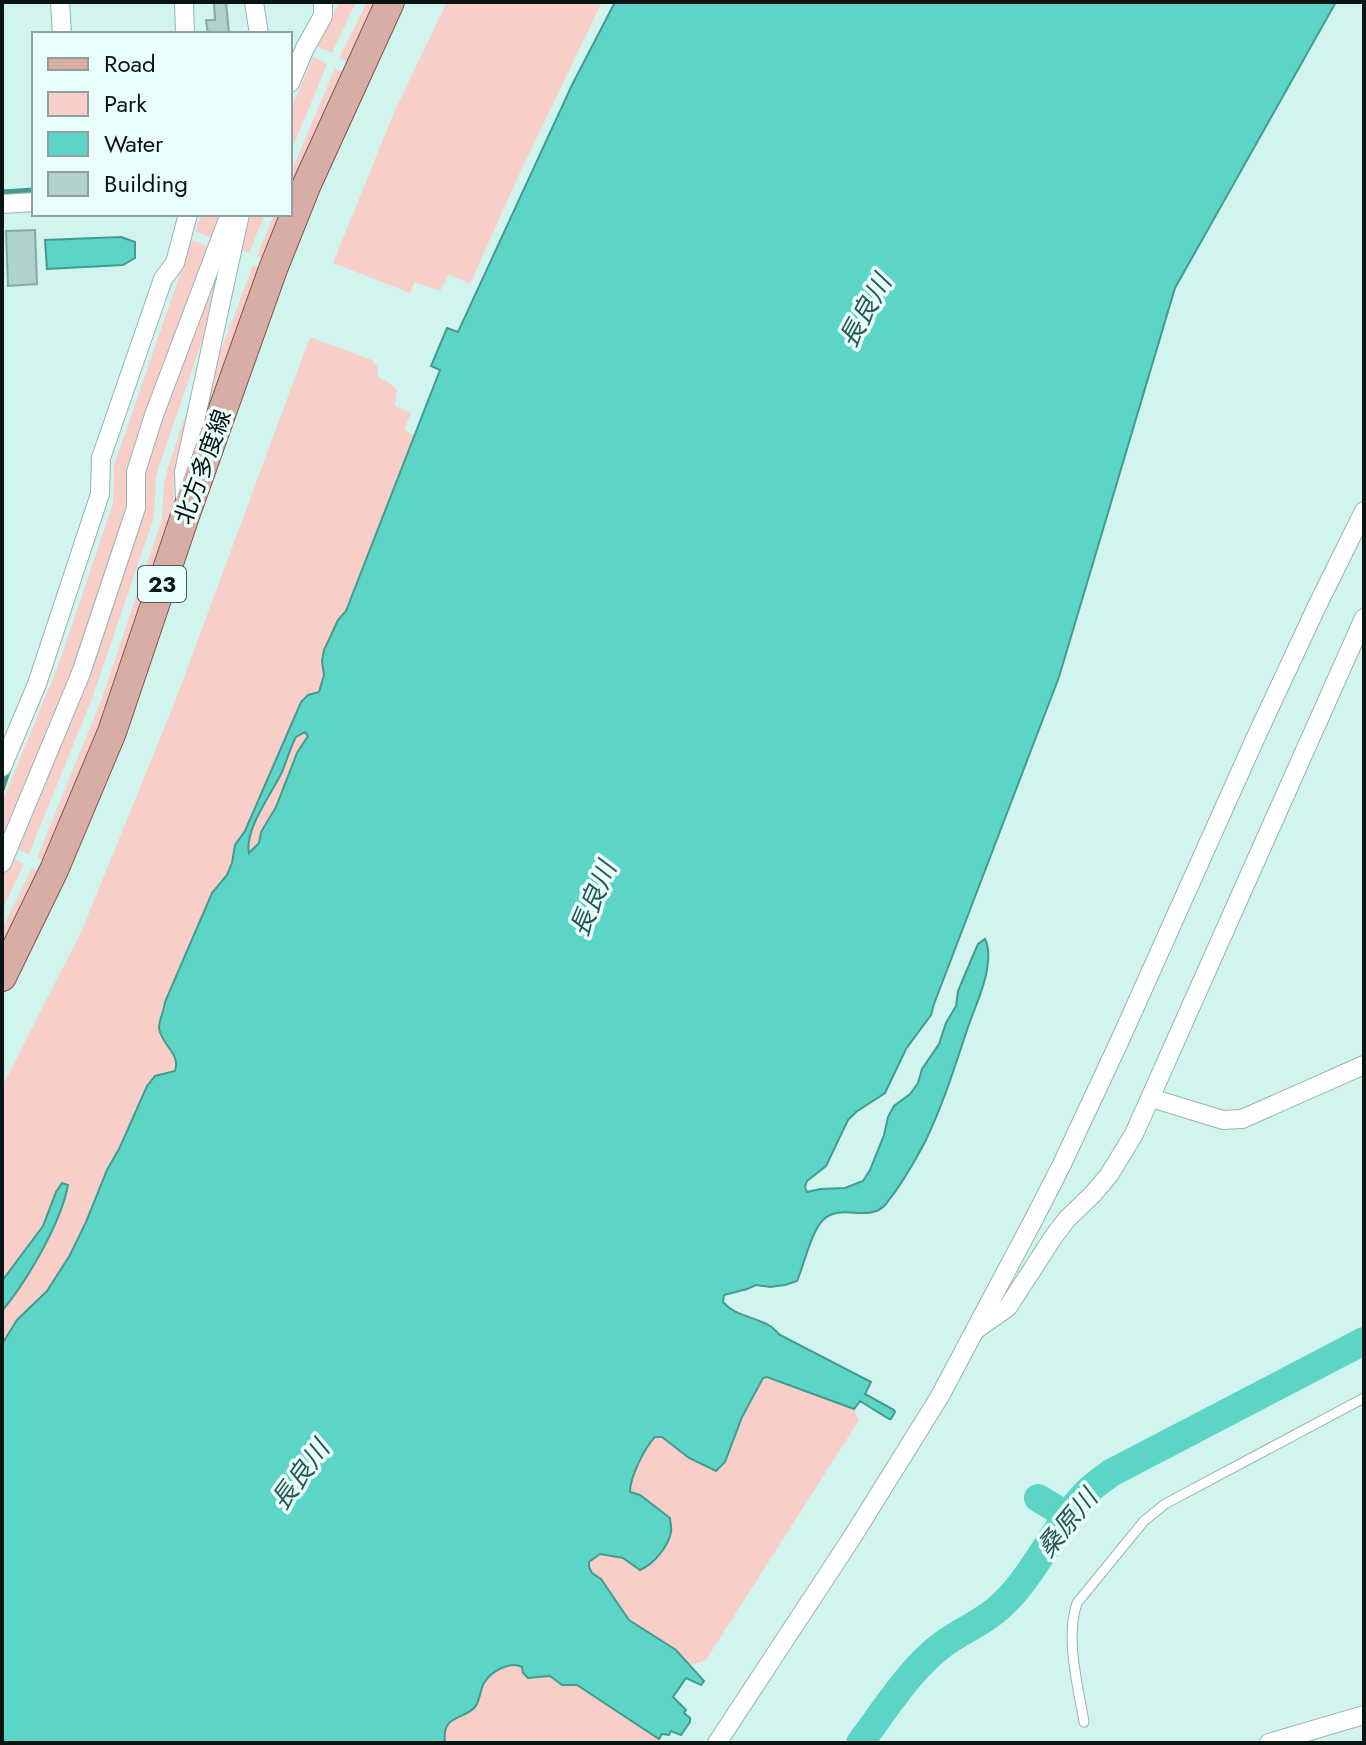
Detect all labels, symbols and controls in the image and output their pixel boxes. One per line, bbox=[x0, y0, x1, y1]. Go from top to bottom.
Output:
legend bbox=[32, 32, 292, 216]
text: Road bbox=[104, 46, 156, 81]
text: Park bbox=[104, 86, 147, 121]
text: Water bbox=[104, 126, 164, 161]
text: Building bbox=[104, 166, 188, 201]
water label: 長良川 bbox=[829, 265, 902, 354]
street label: 北方多度線 bbox=[166, 404, 239, 529]
road number: 23 bbox=[138, 566, 186, 602]
water label: 長良川 bbox=[560, 853, 627, 942]
water label: 長良川 bbox=[262, 1430, 340, 1518]
water label: 桑原川 bbox=[1028, 1478, 1108, 1565]

